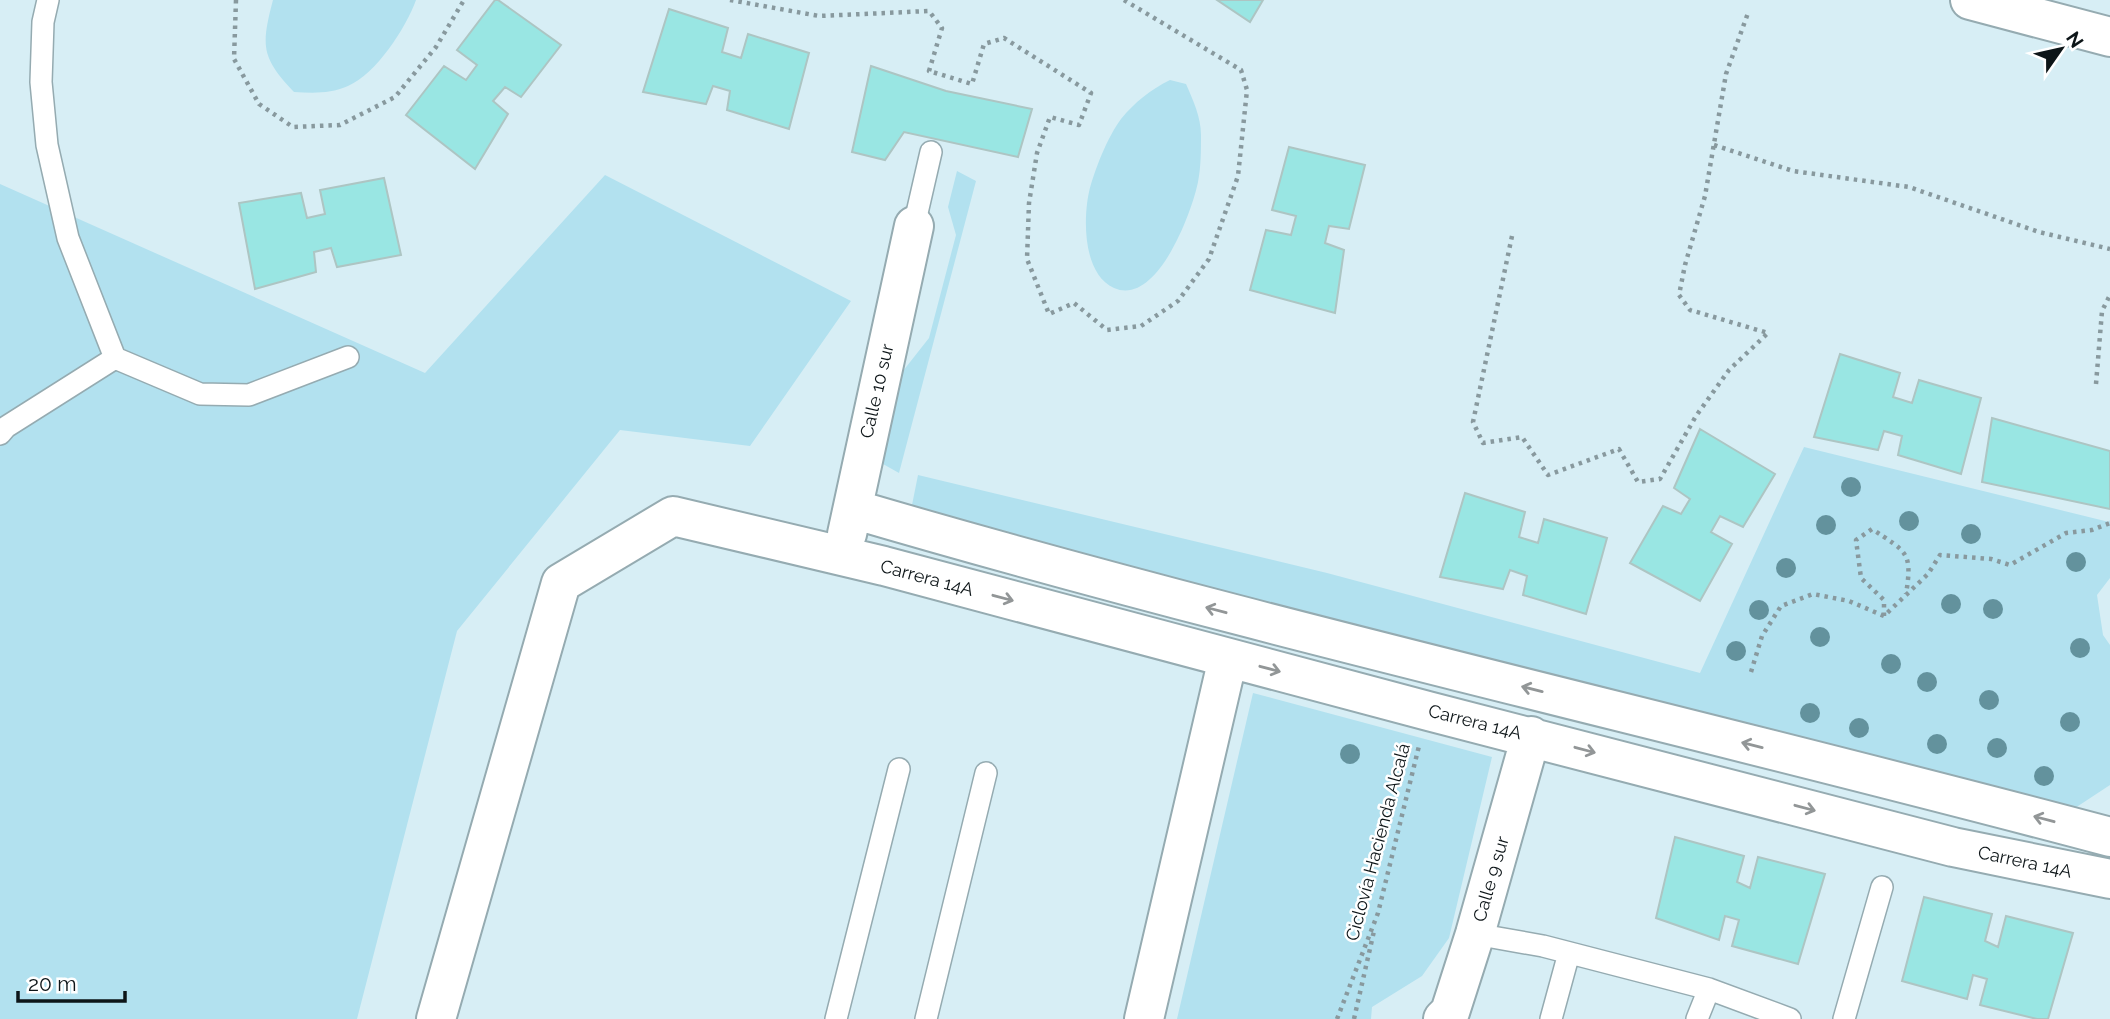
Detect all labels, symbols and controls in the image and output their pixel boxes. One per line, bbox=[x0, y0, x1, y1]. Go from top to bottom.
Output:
north arrow bbox=[2026, 14, 2096, 84]
text: N bbox=[2062, 27, 2088, 52]
street label: Calle 10 sur bbox=[855, 341, 898, 440]
street label: Carrera 14A bbox=[878, 555, 976, 600]
one-way arrow bbox=[991, 592, 1014, 605]
one-way arrow bbox=[1205, 603, 1228, 616]
one-way arrow bbox=[1258, 663, 1281, 676]
one-way arrow bbox=[1521, 682, 1544, 696]
street label: Carrera 14A bbox=[1426, 700, 1524, 743]
one-way arrow bbox=[1741, 738, 1764, 751]
street label: Ciclovía Hacienda Alcalá bbox=[1341, 741, 1414, 943]
one-way arrow bbox=[1574, 745, 1596, 758]
one-way arrow bbox=[1794, 802, 1816, 815]
one-way arrow bbox=[2033, 812, 2056, 825]
street label: Calle 9 sur bbox=[1468, 833, 1513, 924]
street label: Carrera 14A bbox=[1976, 841, 2074, 882]
scale bar bbox=[18, 960, 124, 1004]
text: 20 m bbox=[28, 971, 76, 996]

